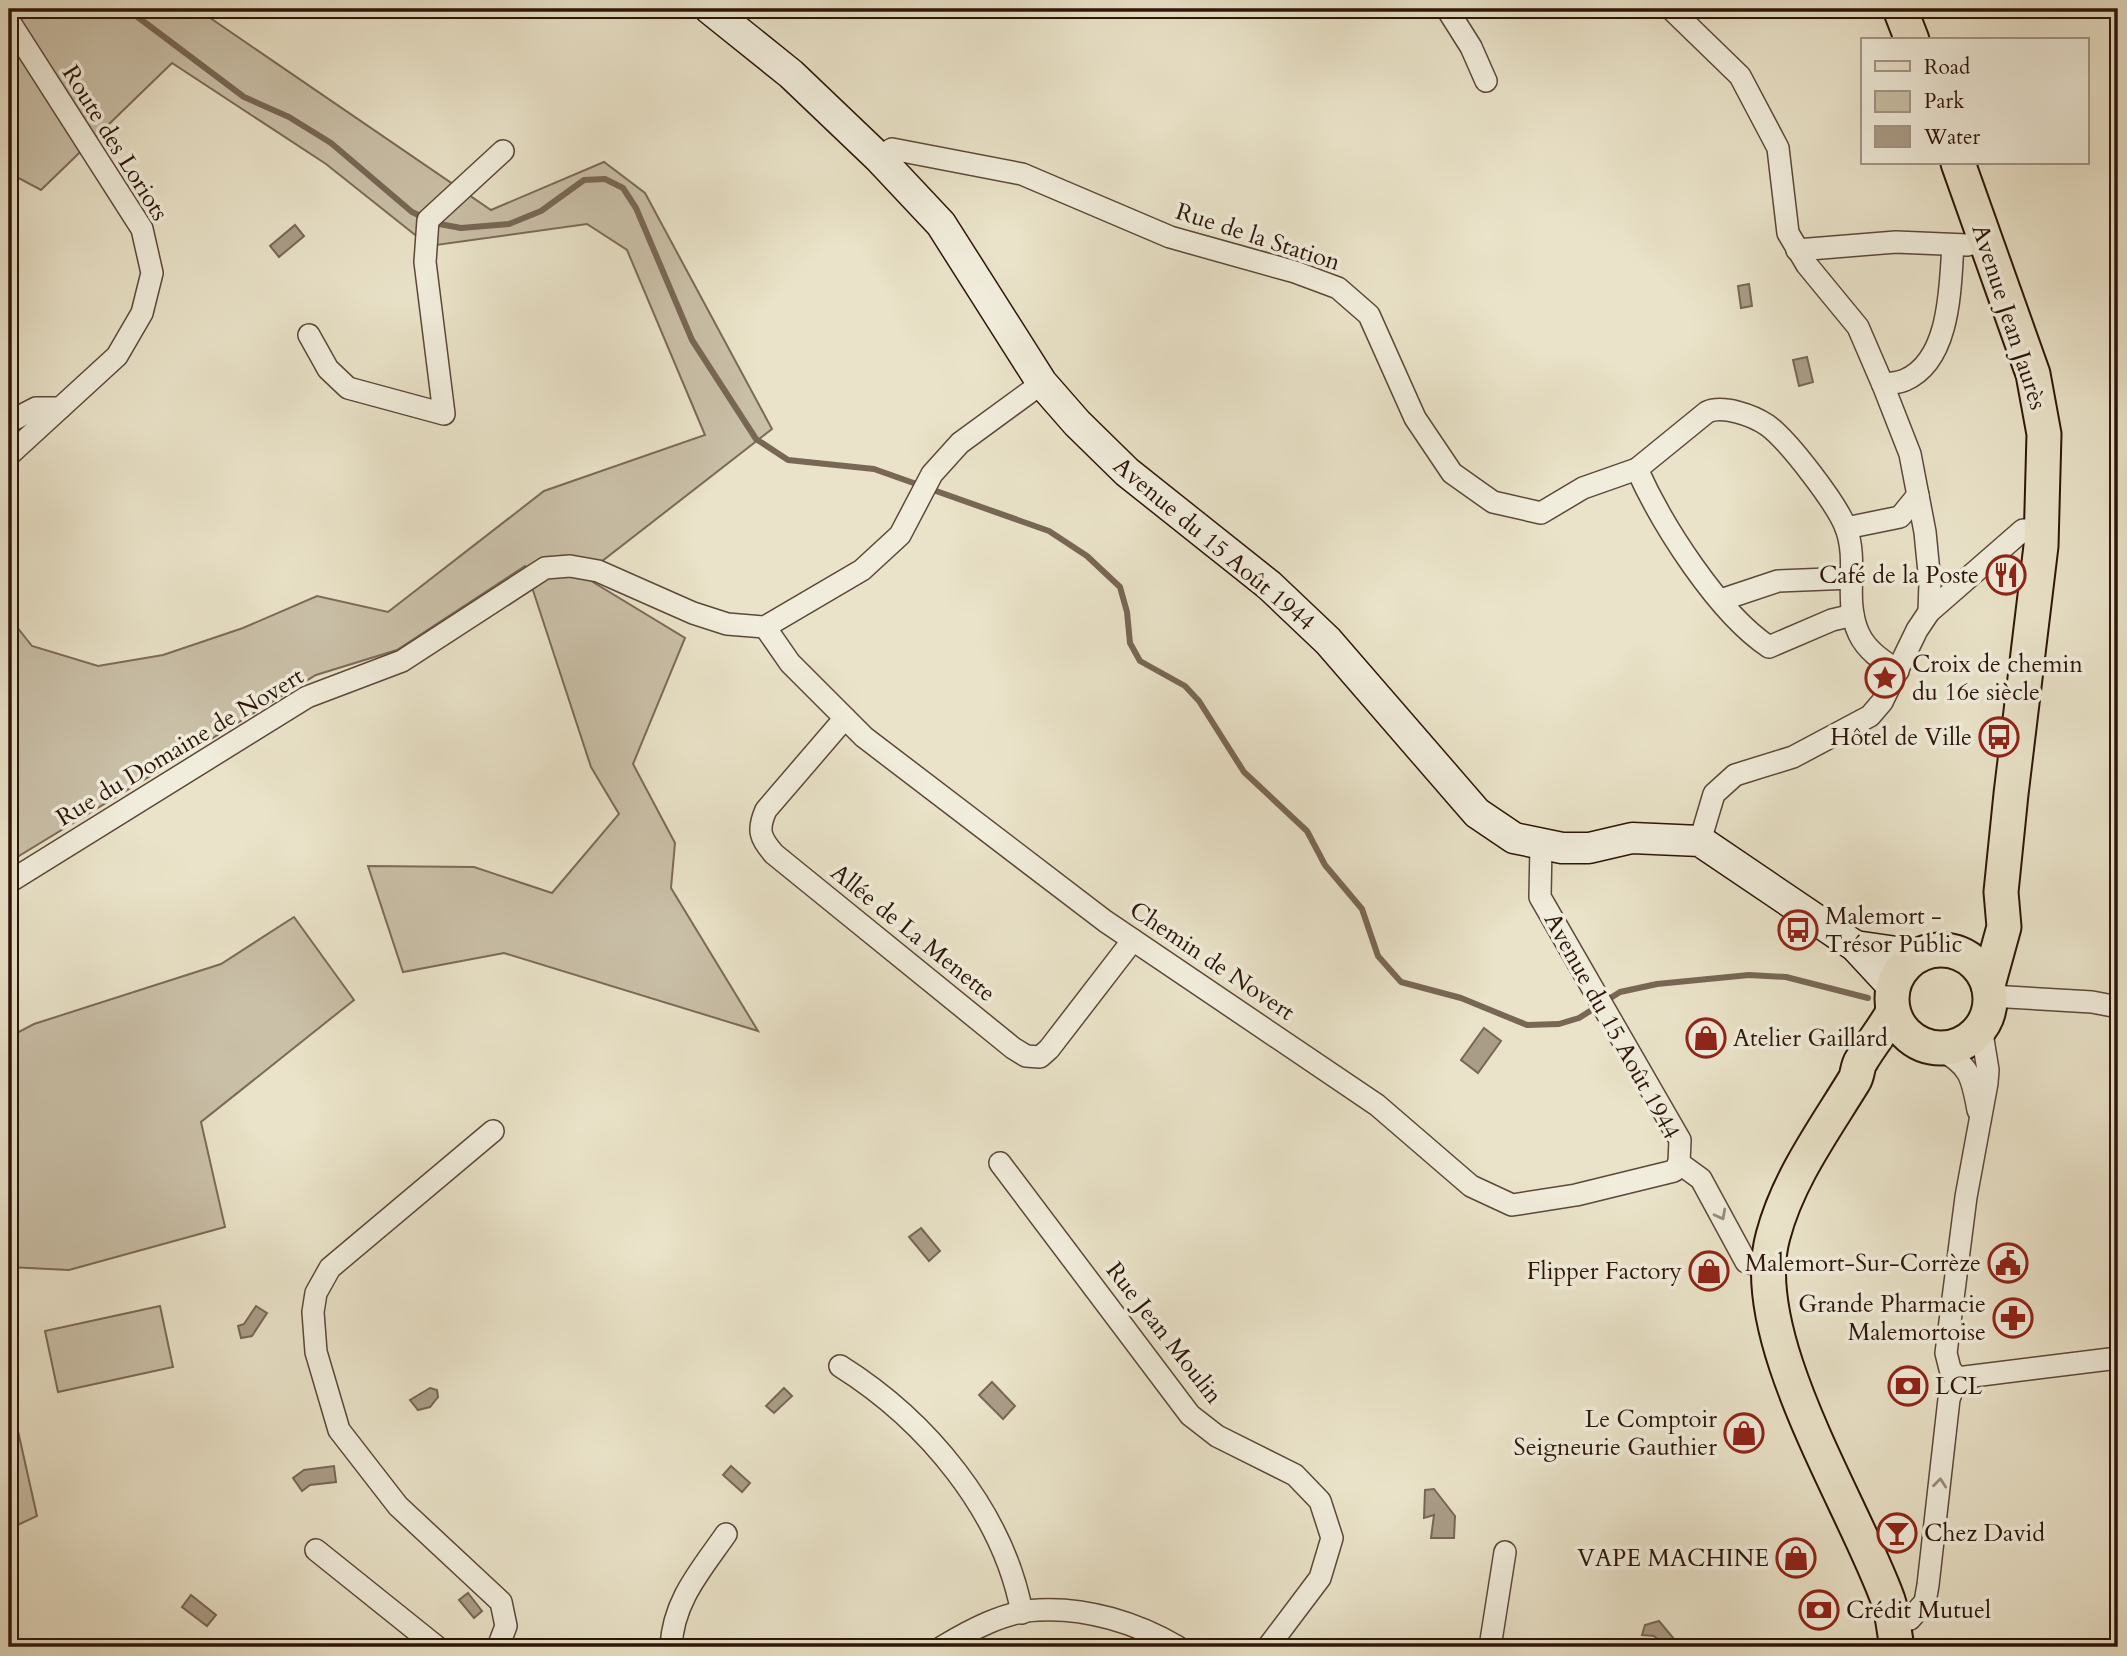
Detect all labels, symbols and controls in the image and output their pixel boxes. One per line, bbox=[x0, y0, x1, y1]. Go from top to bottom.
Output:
legend bbox=[1861, 38, 2088, 164]
text: Road bbox=[1924, 53, 1970, 82]
street label: Route des Loriots bbox=[54, 59, 176, 227]
text: Park bbox=[1924, 87, 1965, 116]
text: Water bbox=[1923, 123, 1980, 152]
street label: Rue de la Station bbox=[1172, 195, 1345, 279]
street label: Avenue Jean Jaurès bbox=[1963, 220, 2055, 414]
street label: Avenue du 15 Août 1944 bbox=[1106, 450, 1322, 638]
restaurant icon: Café de la Poste bbox=[1985, 554, 2027, 596]
place label: Café de la Poste bbox=[1819, 559, 1979, 592]
place label: Croix de chemin du 16e siècle bbox=[1912, 648, 2083, 709]
place icon: Croix de chemin du 16e siècle bbox=[1864, 657, 1906, 699]
street label: Rue du Domaine de Novert bbox=[50, 660, 310, 834]
bus stop icon: Hôtel de Ville bbox=[1978, 716, 2020, 758]
place label: Hôtel de Ville bbox=[1830, 721, 1972, 754]
street label: Allée de La Menette bbox=[824, 856, 1002, 1010]
street label: Chemin de Novert bbox=[1123, 893, 1301, 1029]
place label: Malemort - Trésor Public bbox=[1825, 900, 1963, 961]
street label: Avenue du 15 Août 1944 bbox=[1536, 907, 1688, 1145]
bus stop icon: Malemort - Trésor Public bbox=[1777, 909, 1819, 951]
shop icon: Atelier Gaillard bbox=[1685, 1017, 1727, 1059]
place label: Atelier Gaillard bbox=[1733, 1022, 1888, 1055]
one-way arrow bbox=[1712, 1208, 1726, 1220]
public building icon: Malemort-Sur-Corrèze bbox=[1987, 1242, 2029, 1284]
place label: Malemort-Sur-Corrèze bbox=[1745, 1247, 1981, 1280]
shop icon: Flipper Factory bbox=[1688, 1250, 1730, 1292]
street label: Rue Jean Moulin bbox=[1098, 1255, 1230, 1411]
place label: Flipper Factory bbox=[1527, 1255, 1682, 1288]
place label: Grande Pharmacie Malemortoise bbox=[1798, 1288, 1986, 1349]
pharmacy icon: Grande Pharmacie Malemortoise bbox=[1992, 1297, 2034, 1339]
bank icon: LCL bbox=[1887, 1365, 1929, 1407]
place label: LCL bbox=[1935, 1370, 1983, 1403]
place label: Le Comptoir Seigneurie Gauthier bbox=[1514, 1403, 1717, 1464]
shop icon: Le Comptoir Seigneurie Gauthier bbox=[1723, 1412, 1765, 1454]
one-way arrow bbox=[1932, 1478, 1947, 1489]
bar icon: Chez David bbox=[1876, 1512, 1918, 1554]
place label: Chez David bbox=[1924, 1517, 2045, 1550]
shop icon: VAPE MACHINE bbox=[1775, 1537, 1817, 1579]
place label: VAPE MACHINE bbox=[1577, 1542, 1769, 1575]
bank icon: Crédit Mutuel bbox=[1798, 1589, 1840, 1631]
place label: Crédit Mutuel bbox=[1846, 1594, 1991, 1627]

